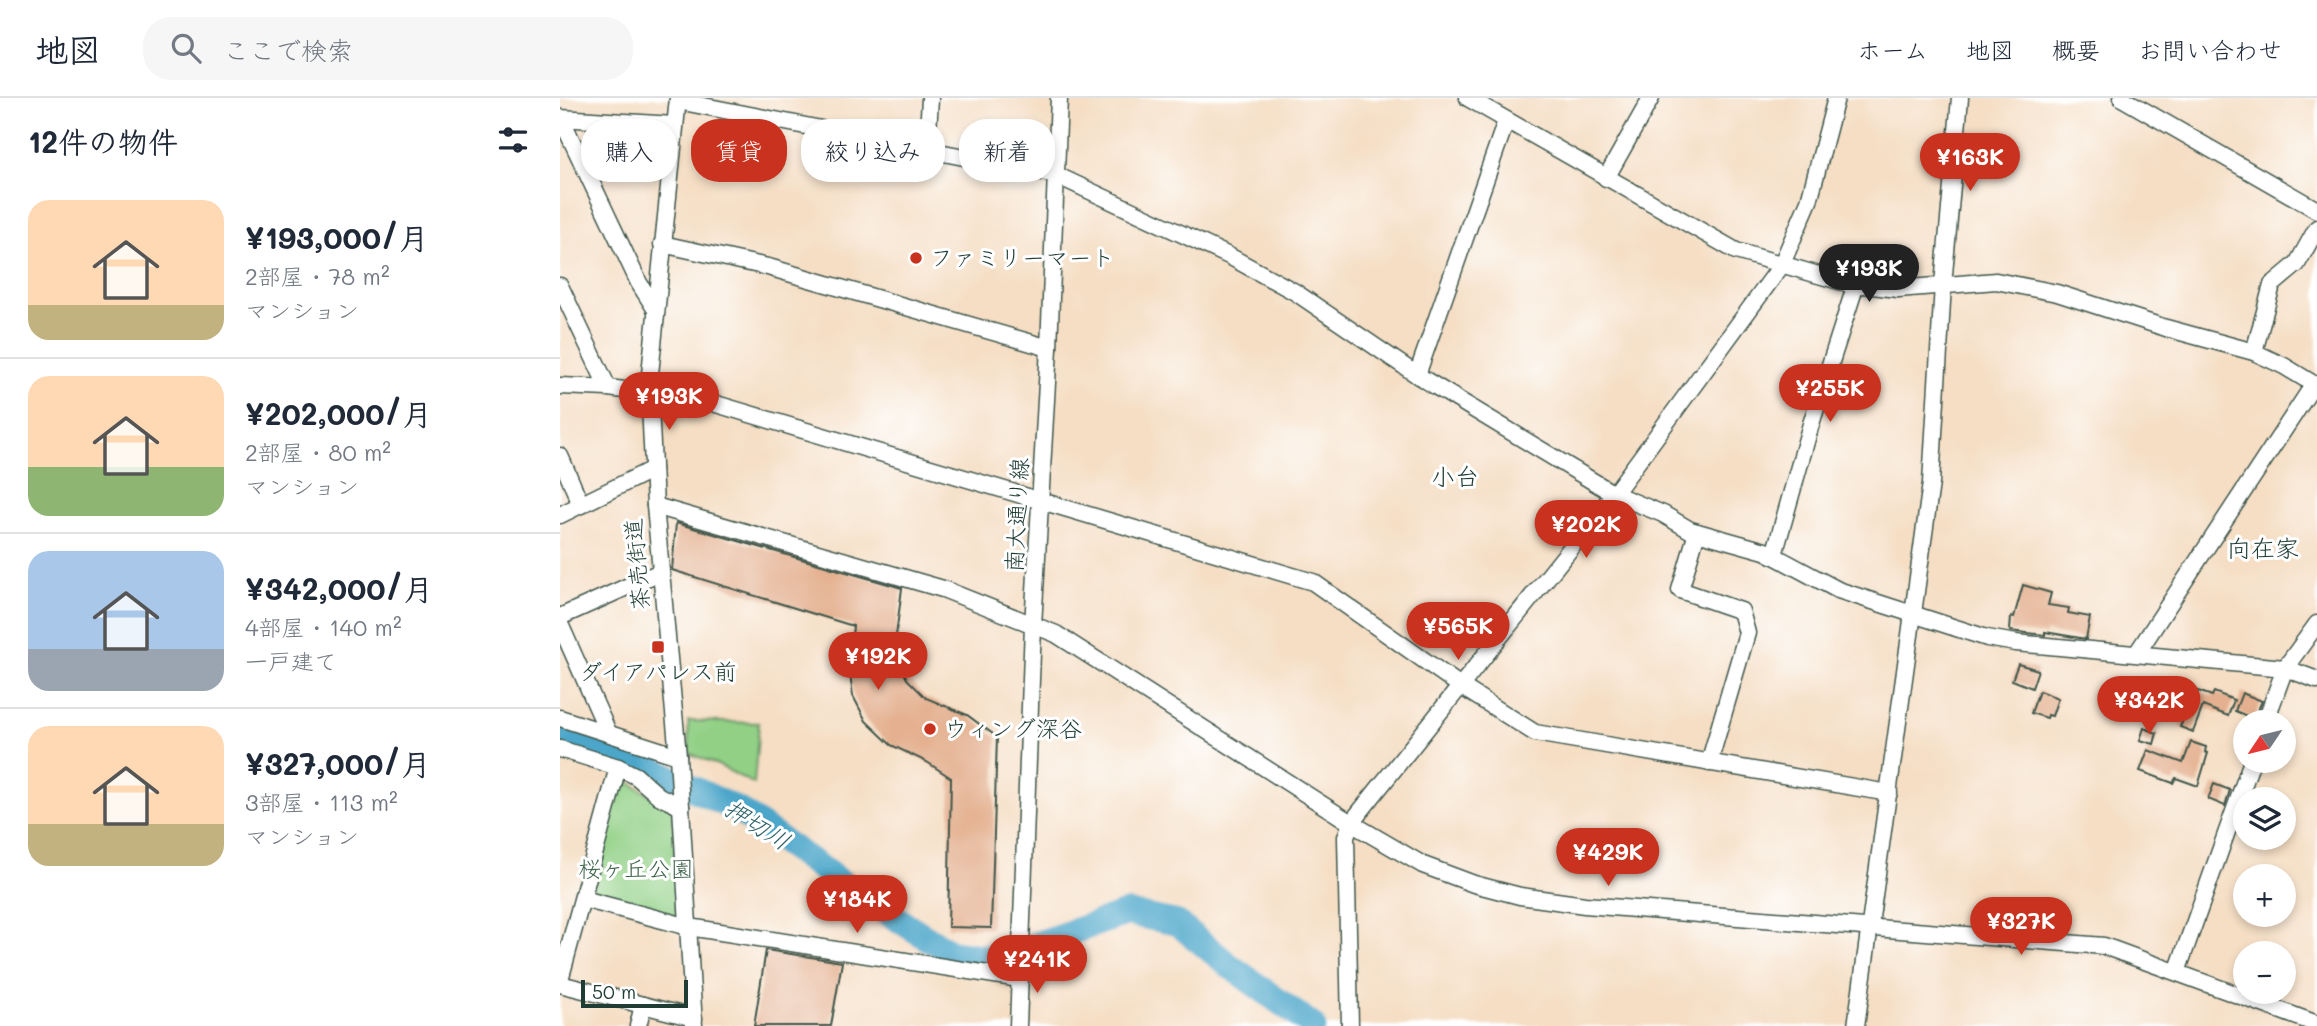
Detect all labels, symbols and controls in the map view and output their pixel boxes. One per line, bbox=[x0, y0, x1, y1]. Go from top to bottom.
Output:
search box bbox=[143, 17, 633, 80]
text: 地図 bbox=[35, 27, 101, 70]
icon: search bbox=[167, 29, 205, 67]
text: ここで検索 bbox=[223, 33, 353, 67]
text: ホーム bbox=[1857, 34, 1928, 65]
text: 地図 bbox=[1966, 34, 2014, 65]
text: 概要 bbox=[2052, 34, 2100, 65]
text: お問い合わせ bbox=[2138, 34, 2282, 65]
chip: 購入 bbox=[581, 119, 677, 182]
chip: 賃貸 bbox=[691, 119, 787, 182]
chip: 絞り込み bbox=[801, 119, 945, 182]
chip: 新着 bbox=[959, 119, 1055, 182]
text: 12件の物件 bbox=[28, 121, 178, 161]
icon: filters bbox=[494, 121, 532, 159]
pin: ¥163K bbox=[1921, 134, 2019, 193]
text: ¥163K bbox=[1936, 141, 2004, 171]
text: ¥193,000/月 bbox=[245, 217, 429, 257]
icon: home bbox=[84, 228, 168, 312]
place label: ファミリーマート bbox=[930, 242, 1114, 272]
pin: ¥193K bbox=[1820, 244, 1918, 304]
marker: ファミリーマート bbox=[908, 250, 924, 266]
text: ¥193K bbox=[1835, 252, 1903, 282]
text: 2部屋 · 78 m² bbox=[245, 261, 390, 291]
text: マンション bbox=[245, 295, 359, 325]
pin: ¥255K bbox=[1781, 364, 1879, 424]
pin: ¥193K bbox=[620, 372, 718, 432]
text: ¥255K bbox=[1795, 372, 1865, 402]
text: ¥193K bbox=[635, 380, 703, 410]
text: ¥202,000/月 bbox=[245, 393, 432, 433]
icon: home bbox=[84, 404, 168, 488]
text: 2部屋 · 80 m² bbox=[245, 437, 391, 467]
street label: 南大通り線 bbox=[998, 457, 1034, 573]
district label: 小台 bbox=[1431, 460, 1479, 491]
text: マンション bbox=[245, 471, 359, 501]
pin: ¥202K bbox=[1537, 500, 1635, 560]
text: ¥202K bbox=[1551, 508, 1621, 538]
street label: 茶売街道 bbox=[617, 517, 655, 611]
district label: 向在家 bbox=[2227, 532, 2299, 563]
text: ¥342,000/月 bbox=[245, 568, 433, 608]
icon: home bbox=[84, 579, 168, 663]
pin: ¥565K bbox=[1409, 602, 1507, 662]
text: ¥565K bbox=[1423, 610, 1493, 640]
text: 4部屋 · 140 m² bbox=[245, 612, 402, 642]
pin: ¥192K bbox=[829, 632, 927, 692]
marker: ダイアパレス前 bbox=[650, 639, 666, 655]
text: ¥192K bbox=[844, 640, 912, 670]
text: 一戸建て bbox=[245, 646, 337, 676]
place label: ダイアパレス前 bbox=[579, 656, 737, 686]
pin: ¥342K bbox=[2100, 676, 2198, 736]
text: ¥342K bbox=[2113, 684, 2185, 714]
north arrow bbox=[2233, 710, 2296, 774]
map controls bbox=[2233, 710, 2296, 1004]
place label: ウィング深谷 bbox=[944, 713, 1082, 743]
marker: ウィング深谷 bbox=[922, 721, 938, 737]
text: ¥327,000/月 bbox=[245, 743, 431, 783]
icon: home bbox=[84, 754, 168, 838]
text: 3部屋 · 113 m² bbox=[245, 787, 398, 817]
button: layers bbox=[2233, 787, 2296, 850]
water label: 押切川 bbox=[719, 792, 797, 856]
text: マンション bbox=[245, 821, 359, 851]
pin: ¥429K bbox=[1559, 828, 1657, 888]
text: ¥429K bbox=[1572, 836, 1644, 866]
park label: 桜ヶ丘公園 bbox=[579, 853, 694, 883]
button: + bbox=[2233, 864, 2296, 927]
pin: ¥184K bbox=[808, 876, 906, 935]
text: ¥184K bbox=[822, 883, 892, 913]
pin: ¥327K bbox=[1972, 898, 2070, 957]
text: ¥327K bbox=[1986, 905, 2056, 935]
pin: ¥241K bbox=[988, 936, 1086, 995]
button: − bbox=[2233, 941, 2296, 1004]
text: ¥241K bbox=[1003, 943, 1071, 973]
scale bar bbox=[581, 977, 688, 1009]
text: 50 m bbox=[592, 979, 636, 1004]

